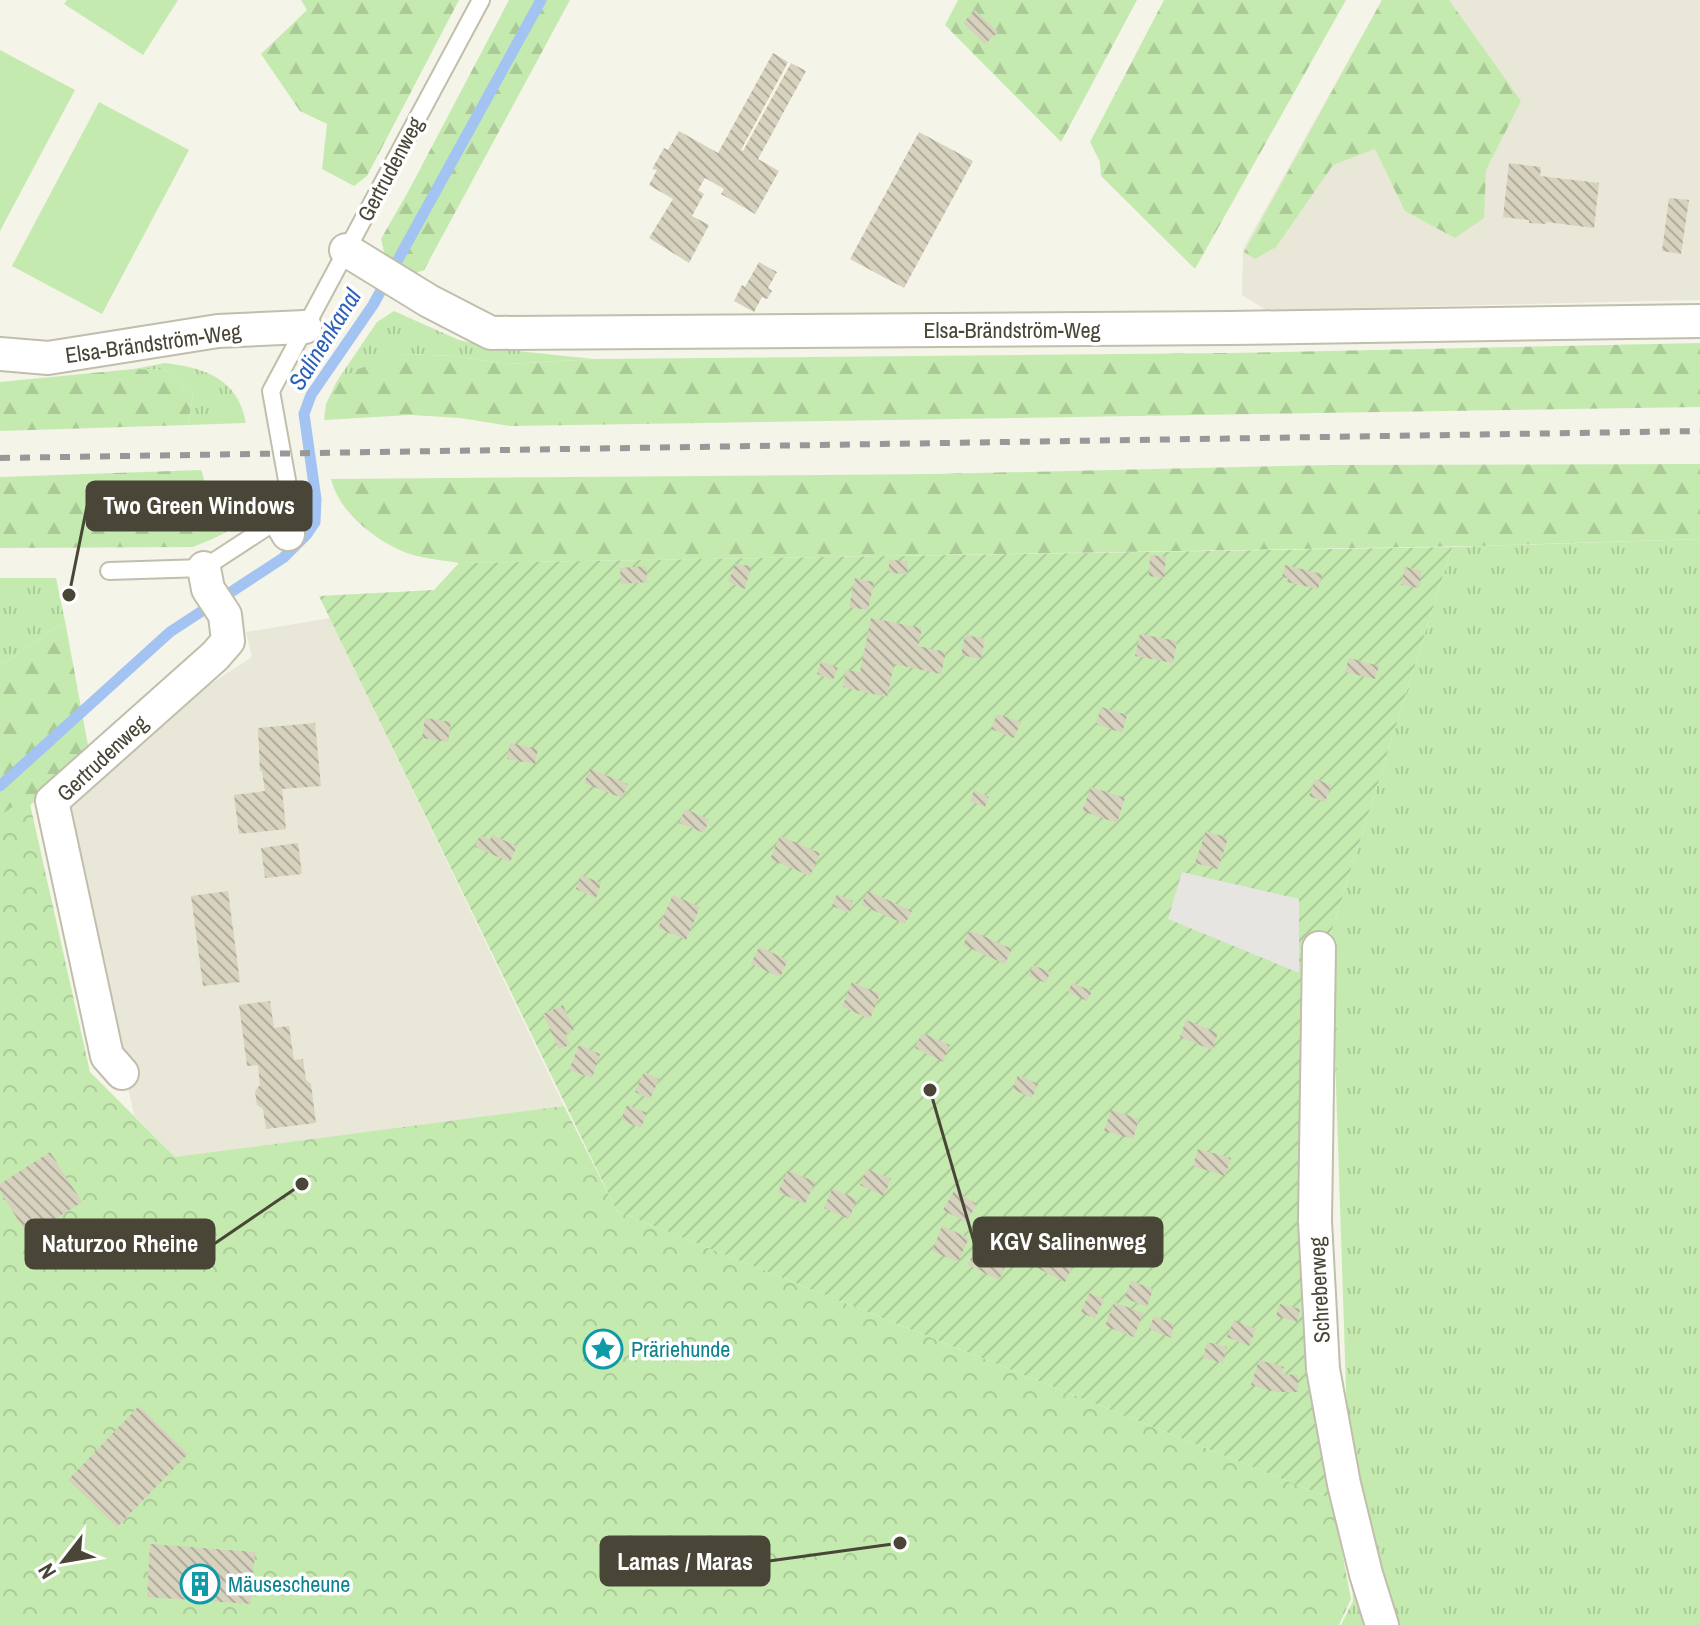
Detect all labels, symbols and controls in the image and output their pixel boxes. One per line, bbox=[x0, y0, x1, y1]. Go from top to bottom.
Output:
street label: Gertrudenweg bbox=[350, 111, 430, 227]
water label: Salinenkanal bbox=[280, 282, 368, 396]
street label: Elsa-Brändström-Weg bbox=[923, 315, 1101, 345]
street label: Elsa-Brändström-Weg bbox=[63, 316, 243, 370]
callout: Two Green Windows bbox=[87, 482, 311, 530]
text: Two Green Windows bbox=[103, 489, 295, 521]
street label: Gertrudenweg bbox=[50, 708, 154, 808]
callout: KGV Salinenweg bbox=[974, 1218, 1162, 1266]
callout: Naturzoo Rheine bbox=[26, 1220, 214, 1268]
text: KGV Salinenweg bbox=[990, 1225, 1146, 1257]
text: Naturzoo Rheine bbox=[42, 1227, 198, 1259]
street label: Schreberweg bbox=[1301, 1236, 1337, 1344]
place icon: Präriehunde bbox=[582, 1328, 624, 1370]
place label: Präriehunde bbox=[631, 1334, 730, 1364]
north arrow bbox=[24, 1521, 104, 1601]
callout: Lamas / Maras bbox=[601, 1537, 769, 1585]
text: Lamas / Maras bbox=[617, 1545, 753, 1577]
text: N bbox=[31, 1558, 63, 1585]
building icon: Mäusescheune bbox=[179, 1563, 221, 1605]
place label: Mäusescheune bbox=[228, 1569, 350, 1599]

